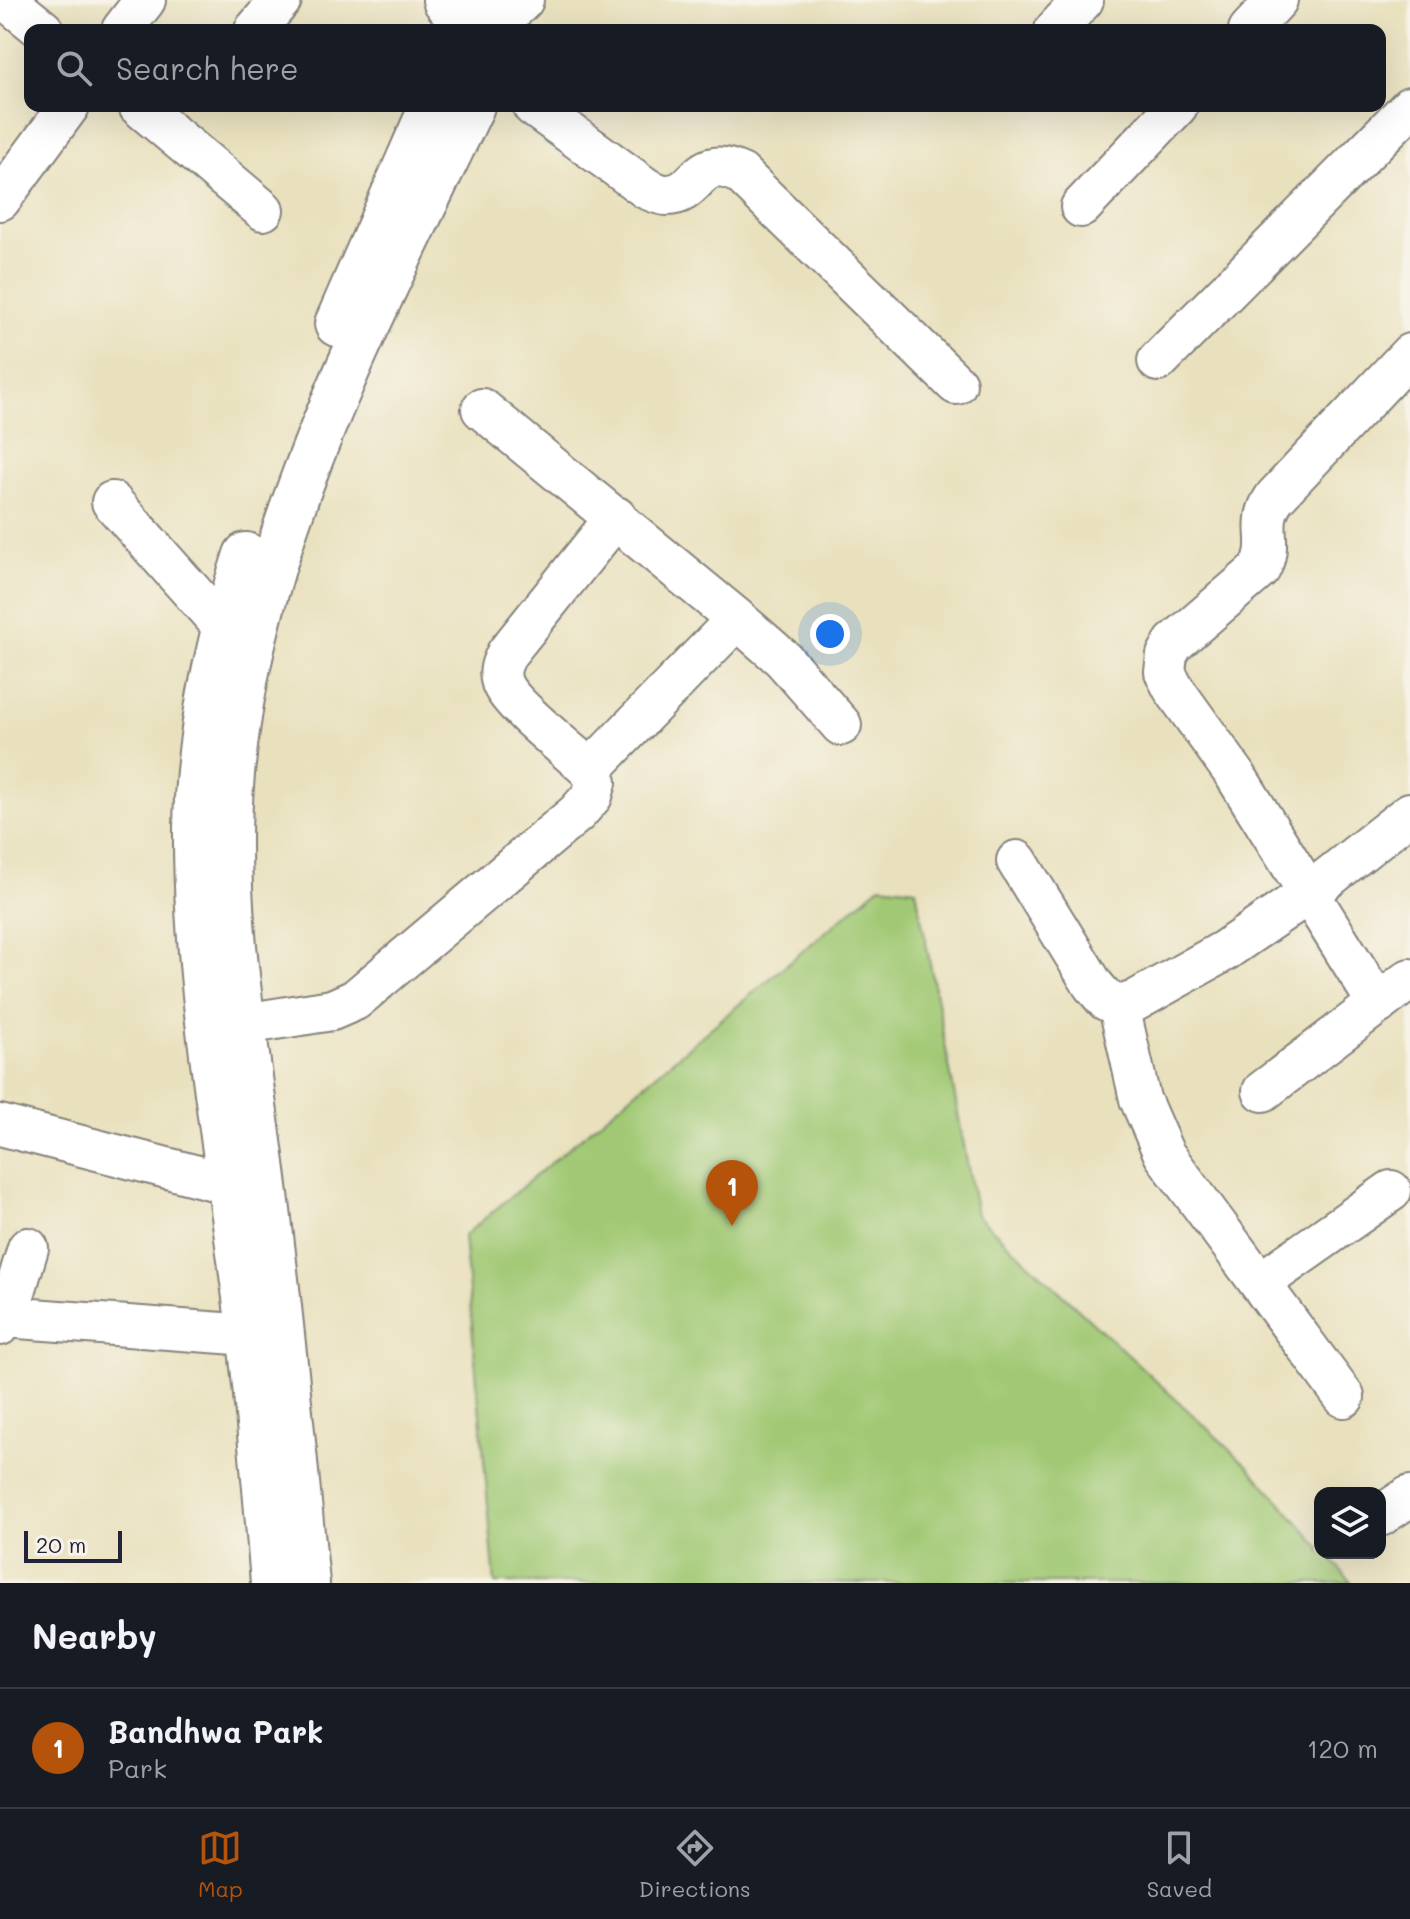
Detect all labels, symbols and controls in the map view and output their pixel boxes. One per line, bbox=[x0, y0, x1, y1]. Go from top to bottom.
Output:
search box bbox=[24, 24, 1386, 112]
icon: search bbox=[52, 46, 96, 90]
text: Search here bbox=[116, 48, 299, 88]
your location bbox=[810, 614, 850, 654]
pin: 1 bbox=[706, 1160, 758, 1226]
map controls bbox=[1314, 1487, 1386, 1559]
button: layers bbox=[1314, 1487, 1386, 1559]
scale bar bbox=[24, 1527, 122, 1563]
text: 20 m bbox=[36, 1530, 86, 1559]
text: Nearby bbox=[32, 1613, 157, 1658]
text: Bandhwa Park bbox=[108, 1711, 323, 1751]
text: 1 bbox=[52, 1731, 64, 1765]
text: 120 m bbox=[1307, 1731, 1378, 1765]
text: Park bbox=[108, 1751, 167, 1785]
tab: Map bbox=[198, 1826, 243, 1903]
tab: Directions bbox=[639, 1826, 751, 1903]
tab: Saved bbox=[1147, 1826, 1212, 1903]

